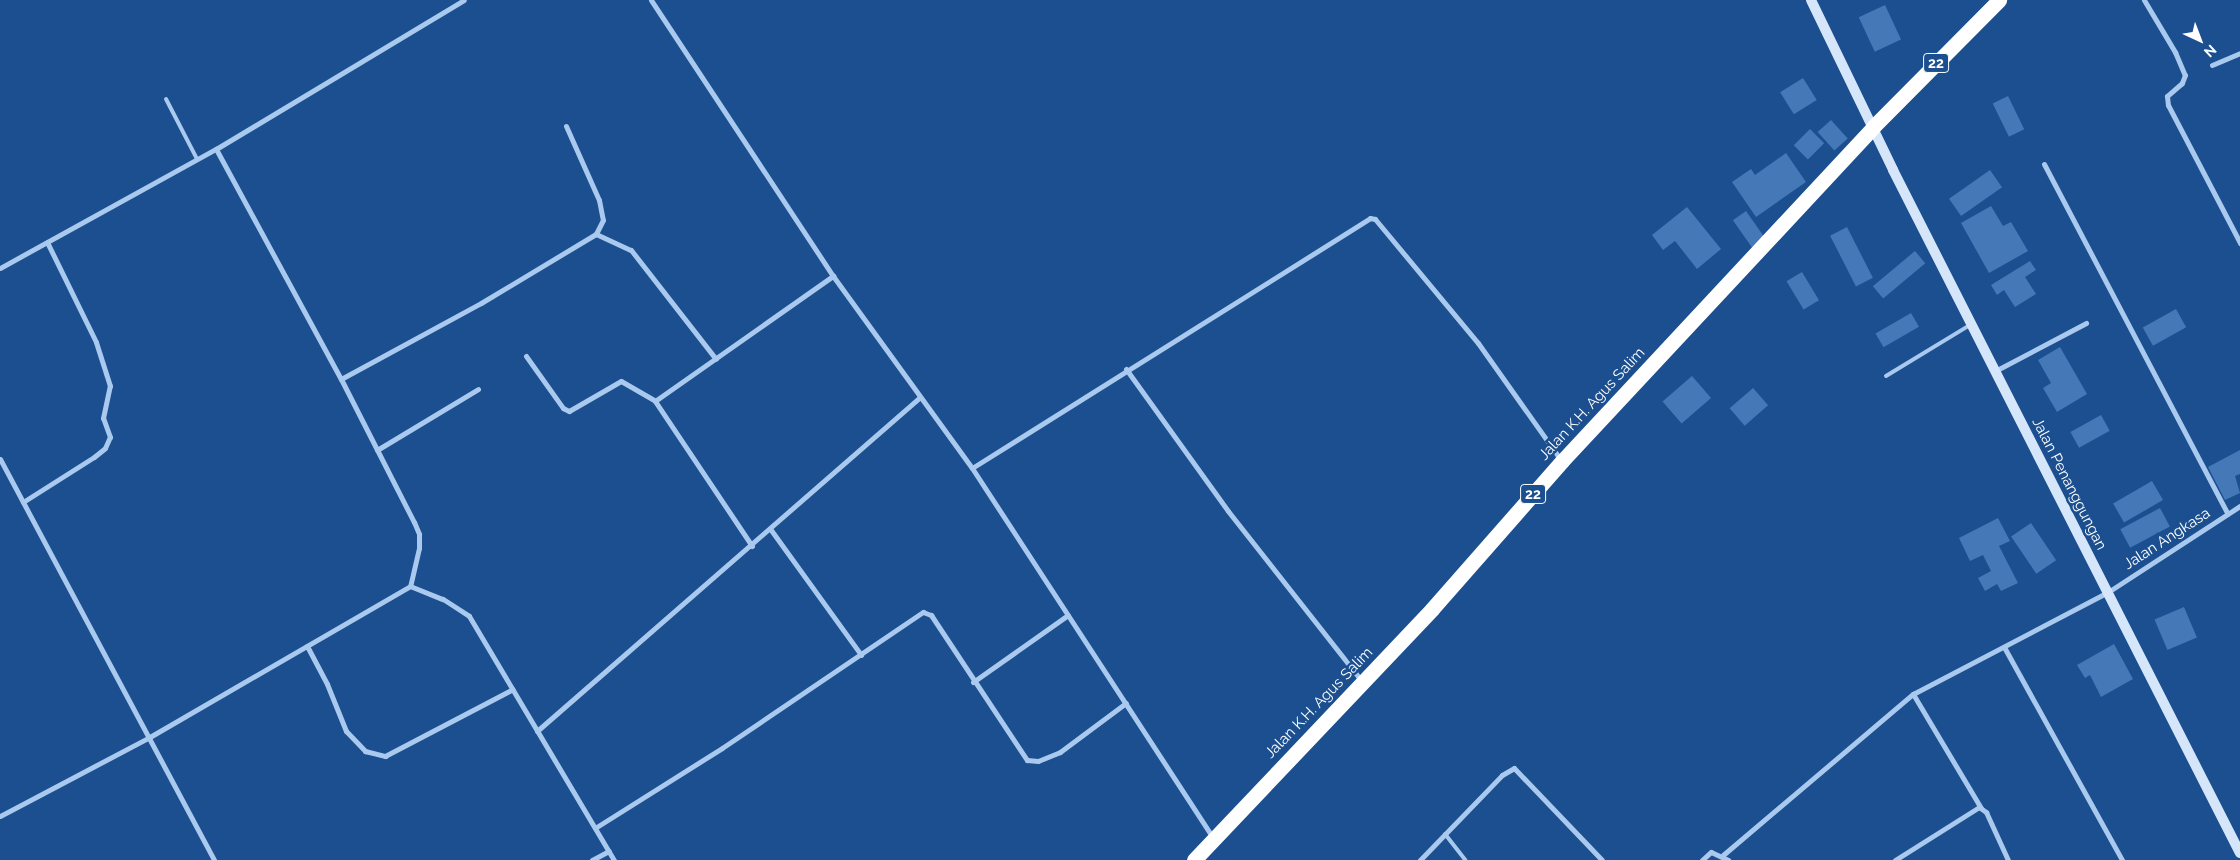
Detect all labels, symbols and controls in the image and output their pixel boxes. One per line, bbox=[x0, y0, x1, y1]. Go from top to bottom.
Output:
north arrow bbox=[2175, 15, 2225, 65]
text: N bbox=[2201, 41, 2220, 60]
road number: 22 bbox=[1922, 52, 1950, 74]
street label: Jalan K.H. Agus Salim bbox=[1535, 344, 1649, 464]
street label: Jalan Penanggungan bbox=[2028, 415, 2110, 553]
road number: 22 bbox=[1519, 482, 1547, 506]
street label: Jalan Angkasa bbox=[2120, 504, 2214, 574]
street label: Jalan K.H. Agus Salim bbox=[1261, 644, 1377, 762]

